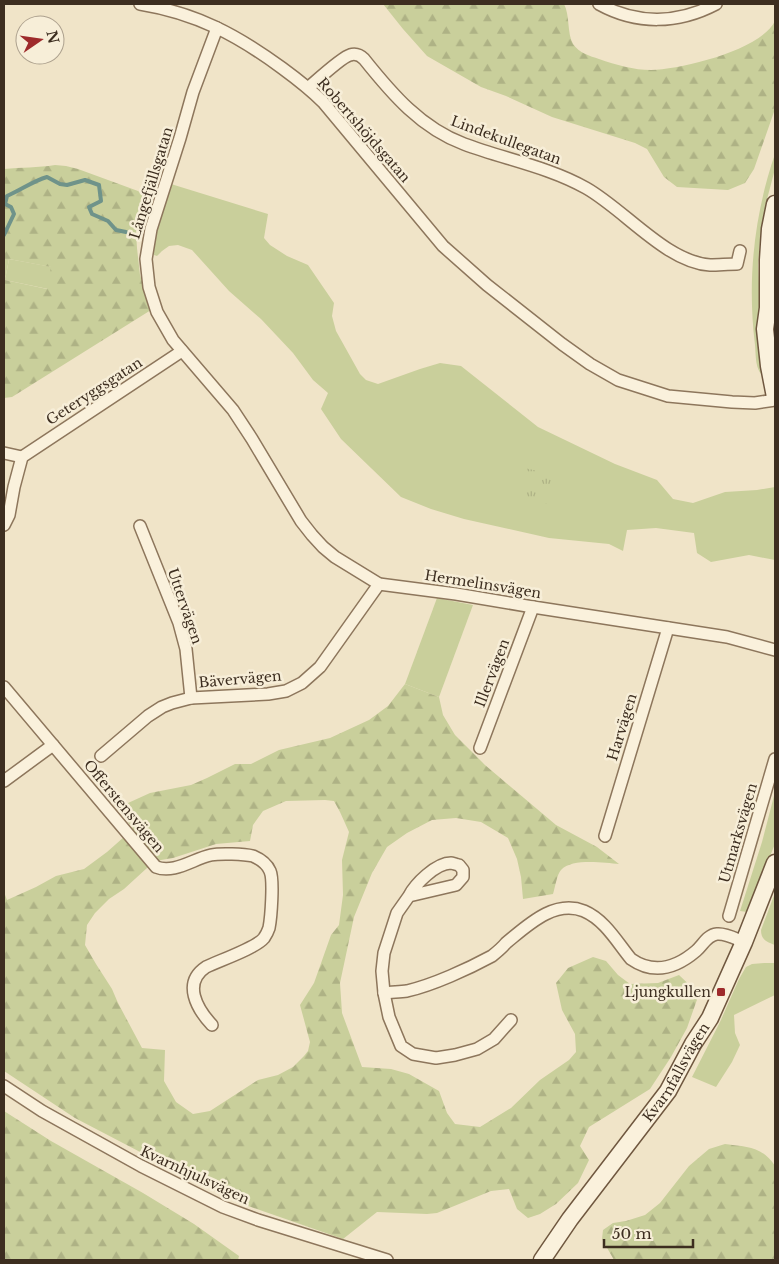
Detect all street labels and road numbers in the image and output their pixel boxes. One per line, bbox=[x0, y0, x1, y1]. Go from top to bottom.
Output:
street label: Robertshöjdsgatan bbox=[313, 74, 415, 186]
street label: Lindekullegatan bbox=[448, 112, 564, 168]
street label: Långefjällsgatan bbox=[125, 124, 177, 241]
street label: Geteryggsgatan bbox=[43, 353, 146, 429]
street label: Uttervägen bbox=[164, 566, 206, 647]
street label: Hermelinsvägen bbox=[423, 566, 543, 602]
street label: Illervägen bbox=[471, 636, 513, 710]
street label: Bävervägen bbox=[198, 666, 283, 692]
street label: Harvägen bbox=[603, 691, 641, 763]
street label: Offerstensvägen bbox=[80, 756, 168, 856]
street label: Utmarksvägen bbox=[715, 780, 761, 885]
street label: Kvarnfallsvägen bbox=[639, 1019, 714, 1126]
street label: Kvarnhjulsvägen bbox=[137, 1142, 253, 1208]

